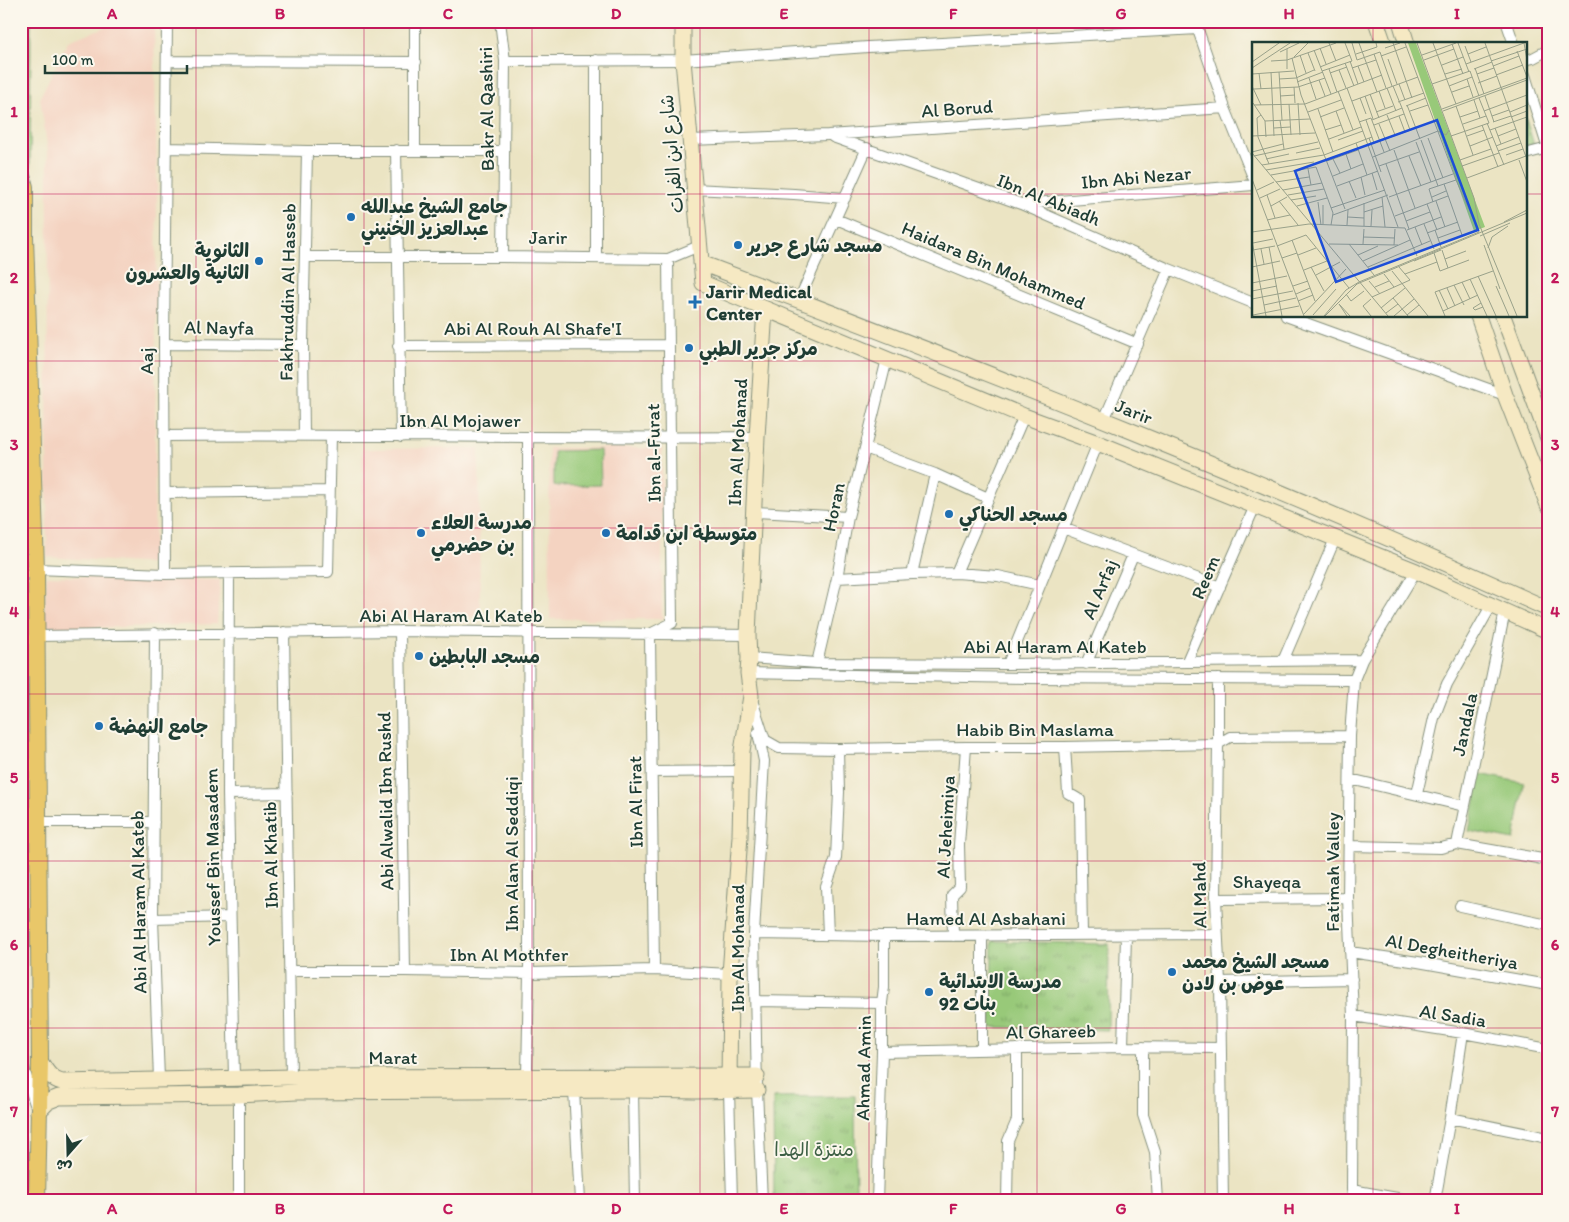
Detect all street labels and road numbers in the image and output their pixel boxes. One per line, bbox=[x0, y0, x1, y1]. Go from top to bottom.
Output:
street label: Bakr Al Qashiri bbox=[474, 47, 499, 171]
street label: شارع ابن الفرات bbox=[655, 93, 690, 214]
street label: Al Borud bbox=[920, 94, 994, 122]
street label: Ibn Abi Nezar bbox=[1080, 161, 1193, 194]
street label: Ibn Al Abiadh bbox=[994, 168, 1104, 231]
street label: Fakhruddin Al Hasseb bbox=[274, 203, 301, 381]
street label: Haidara Bin Mohammed bbox=[898, 216, 1090, 315]
street label: Jarir bbox=[529, 226, 568, 249]
street label: Al Nayfa bbox=[184, 315, 254, 340]
street label: Abi Al Rouh Al Shafe'I bbox=[444, 317, 622, 340]
street label: Aaj bbox=[135, 348, 158, 374]
street label: Ibn Al Mohanad bbox=[723, 377, 752, 506]
street label: Jarir bbox=[1112, 394, 1157, 430]
street label: Ibn al-Furat bbox=[641, 403, 666, 503]
street label: Ibn Al Mojawer bbox=[399, 409, 521, 432]
street label: Horan bbox=[817, 480, 850, 534]
street label: Reem bbox=[1186, 552, 1225, 603]
street label: Al Arfaj bbox=[1077, 556, 1122, 623]
street label: Abi Al Haram Al Kateb bbox=[359, 604, 543, 627]
street label: Abi Al Haram Al Kateb bbox=[963, 635, 1147, 658]
street label: Jandala bbox=[1447, 690, 1482, 758]
street label: Abi Alwalid Ibn Rushd bbox=[372, 711, 399, 891]
street label: Habib Bin Maslama bbox=[956, 718, 1114, 741]
street label: Ibn Al Firat bbox=[623, 756, 648, 848]
street label: Youssef Bin Masadem bbox=[199, 768, 226, 946]
street label: Al Jeheimiya bbox=[931, 775, 960, 879]
street label: Ibn Alan Al Seddiqi bbox=[500, 776, 523, 932]
street label: Ibn Al Khatib bbox=[258, 801, 283, 909]
street label: Abi Al Haram Al Kateb bbox=[125, 810, 152, 994]
street label: Fatimah Valley bbox=[1321, 812, 1344, 932]
street label: Al Mahd bbox=[1187, 861, 1212, 929]
street label: Shayeqa bbox=[1233, 870, 1301, 893]
street label: Ibn Al Mohanad bbox=[726, 883, 749, 1012]
street label: Hamed Al Asbahani bbox=[906, 907, 1066, 930]
street label: Al Degheitheriya bbox=[1384, 929, 1520, 974]
street label: Ibn Al Mothfer bbox=[450, 943, 569, 966]
street label: Al Sadia bbox=[1418, 999, 1488, 1032]
street label: Ahmad Amin bbox=[851, 1015, 876, 1121]
street label: Al Ghareeb bbox=[1006, 1019, 1096, 1044]
street label: Marat bbox=[369, 1046, 417, 1069]

